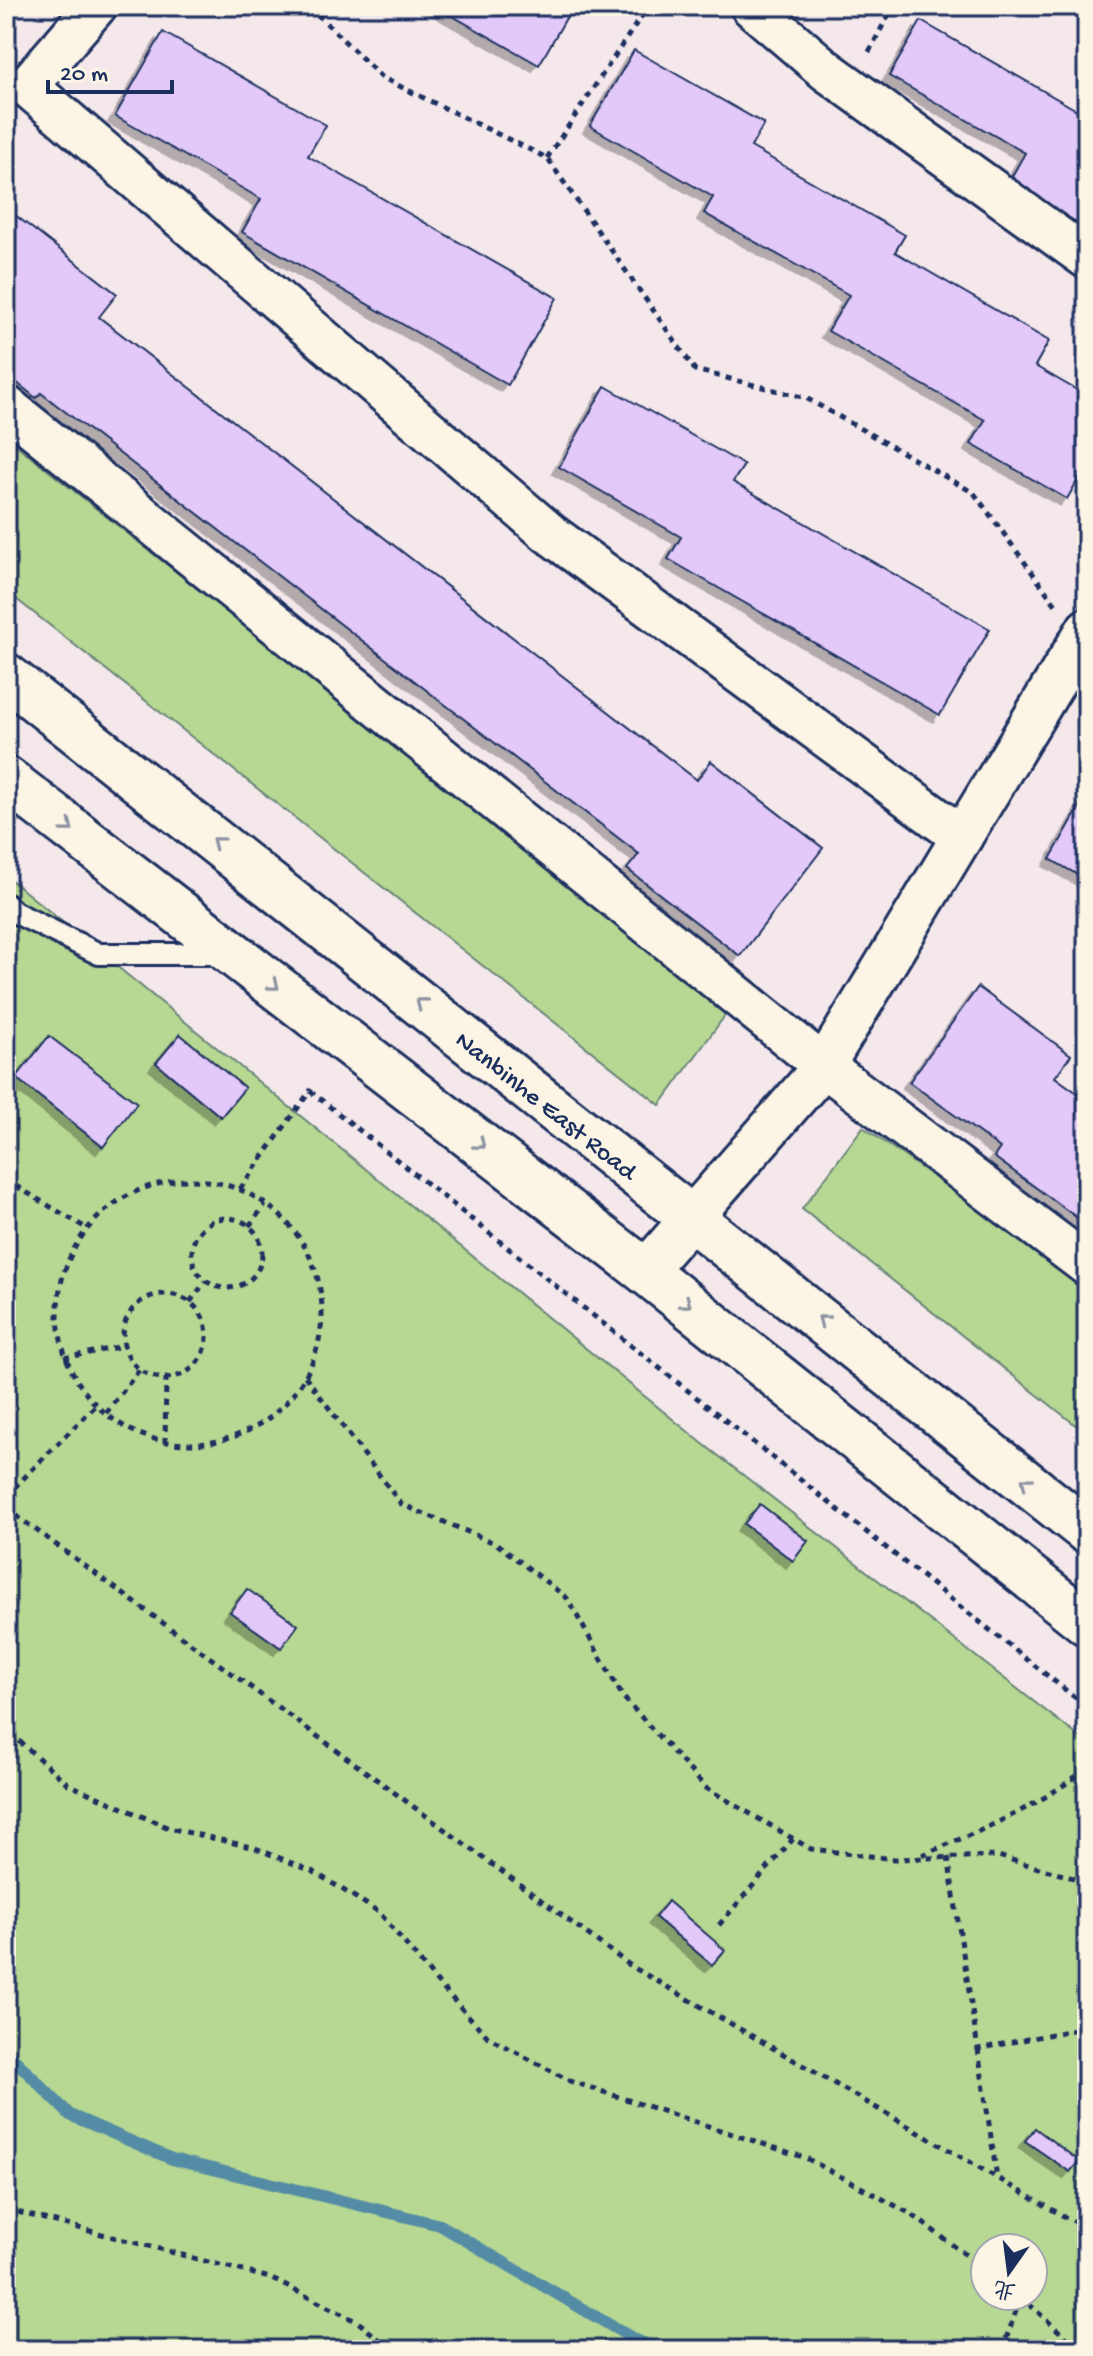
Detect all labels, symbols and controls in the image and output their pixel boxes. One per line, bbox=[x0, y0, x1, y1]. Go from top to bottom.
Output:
scale bar bbox=[48, 44, 172, 94]
text: 20 m bbox=[60, 61, 108, 90]
one-way arrow bbox=[59, 817, 74, 831]
one-way arrow bbox=[212, 837, 226, 852]
one-way arrow bbox=[265, 976, 280, 990]
one-way arrow bbox=[416, 998, 430, 1013]
street label: Nanbinhe East Road bbox=[447, 1026, 643, 1190]
one-way arrow bbox=[471, 1134, 486, 1148]
one-way arrow bbox=[677, 1293, 691, 1308]
one-way arrow bbox=[817, 1316, 832, 1330]
one-way arrow bbox=[1020, 1478, 1035, 1492]
north arrow bbox=[969, 2232, 1049, 2312]
text: 北 bbox=[991, 2272, 1019, 2303]

